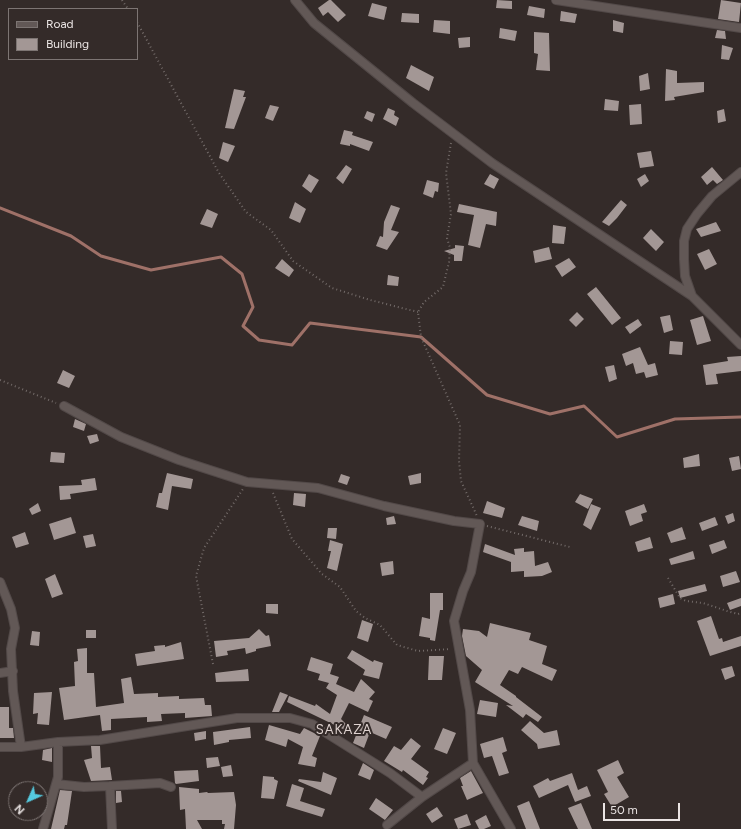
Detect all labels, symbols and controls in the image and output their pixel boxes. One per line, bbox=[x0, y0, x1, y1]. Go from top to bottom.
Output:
legend bbox=[8, 8, 138, 60]
text: Road bbox=[46, 17, 74, 31]
text: Building bbox=[46, 37, 89, 51]
district label: SAKAZA bbox=[316, 722, 372, 738]
north arrow bbox=[8, 781, 48, 821]
scale bar bbox=[605, 795, 682, 821]
text: N bbox=[12, 802, 27, 817]
text: 50 m bbox=[610, 803, 638, 817]

